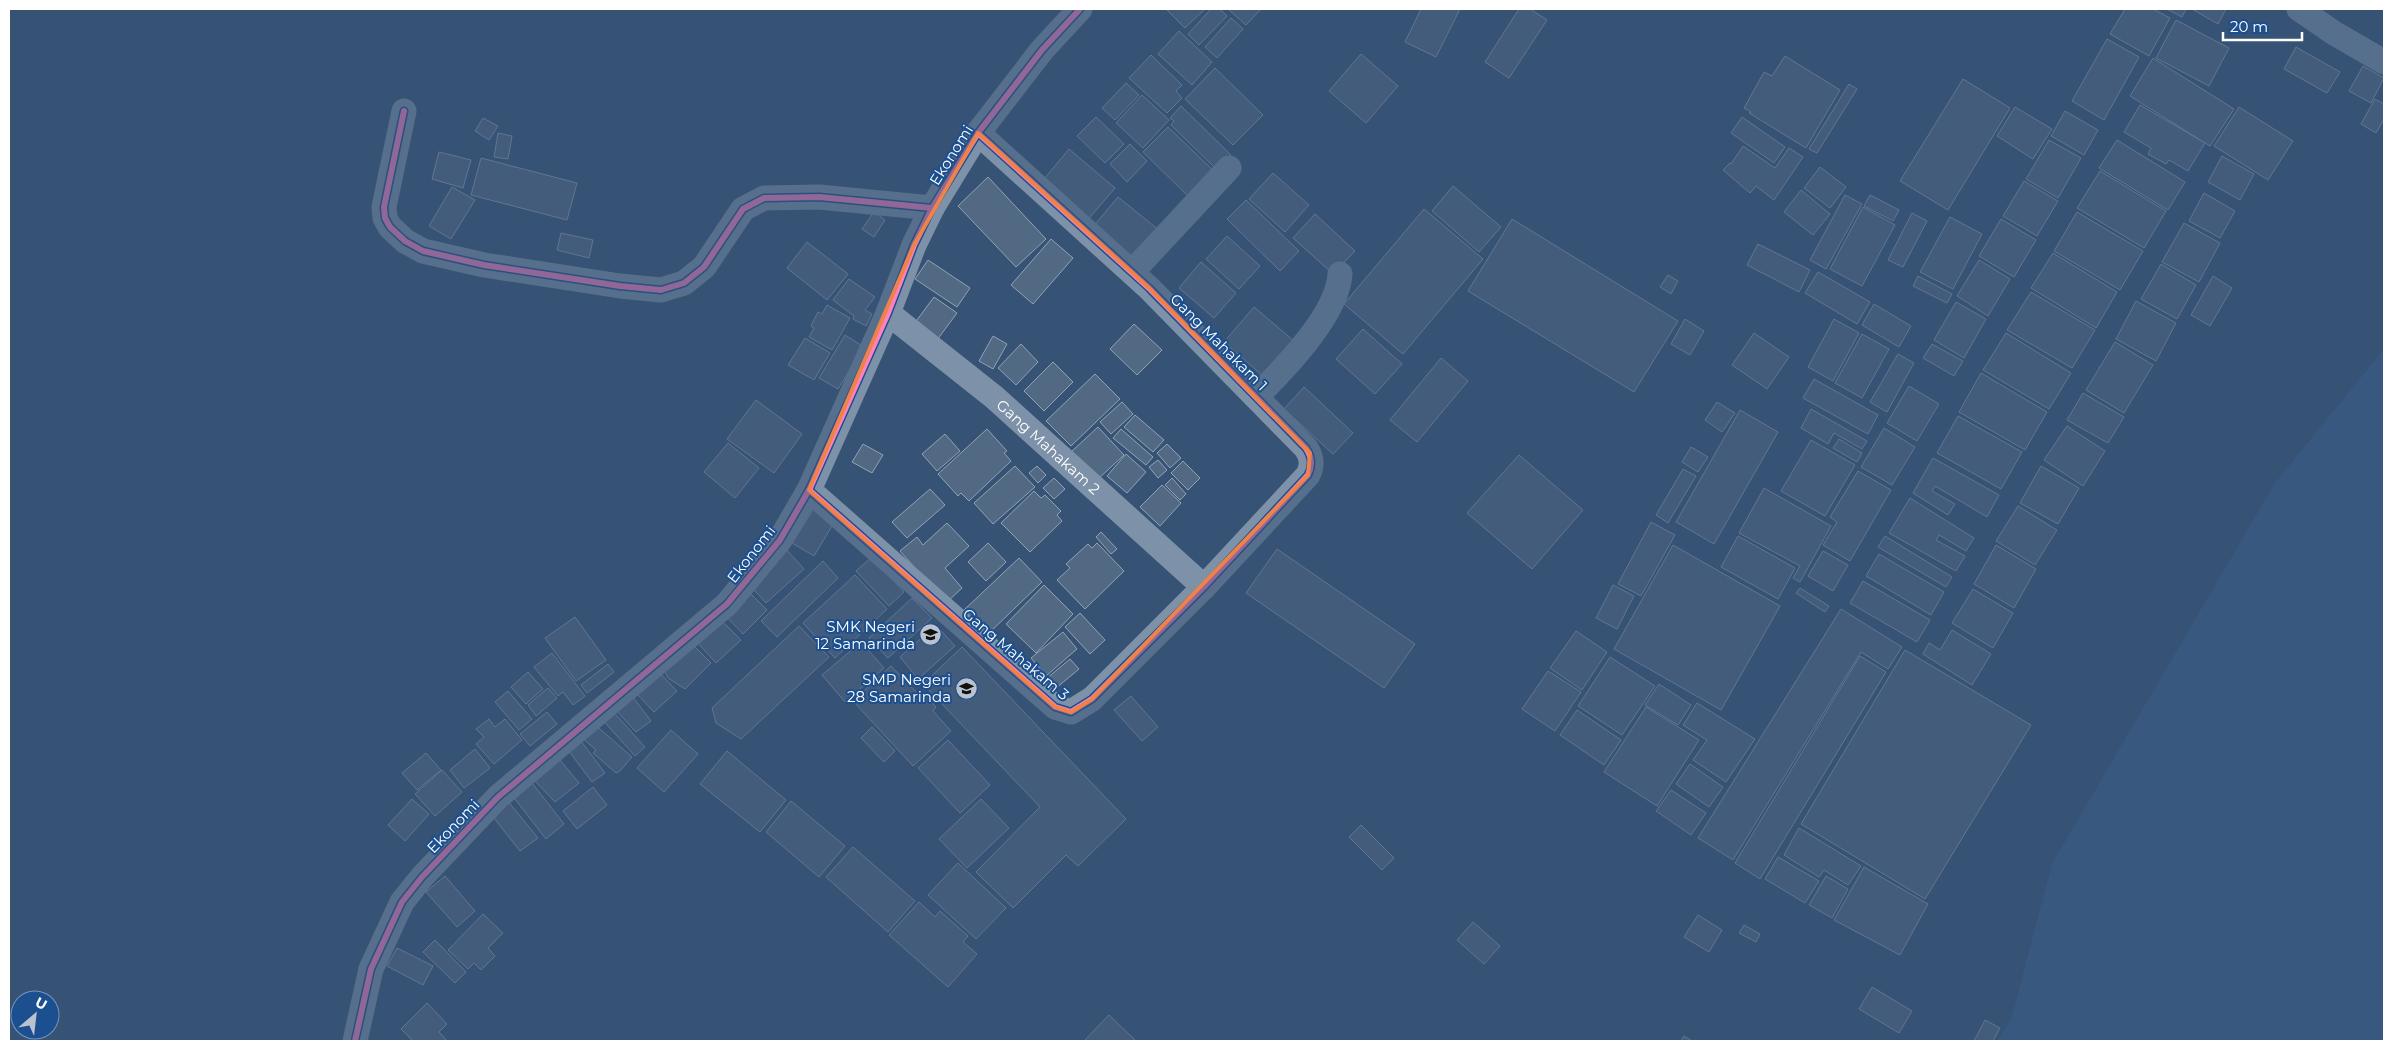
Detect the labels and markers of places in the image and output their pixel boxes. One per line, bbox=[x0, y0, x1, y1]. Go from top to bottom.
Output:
place label: SMK Negeri 12 Samarinda bbox=[815, 617, 915, 653]
school or university icon: SMK Negeri 12 Samarinda bbox=[919, 623, 943, 647]
place label: SMP Negeri 28 Samarinda bbox=[847, 670, 951, 706]
school or university icon: SMP Negeri 28 Samarinda bbox=[955, 676, 979, 700]

